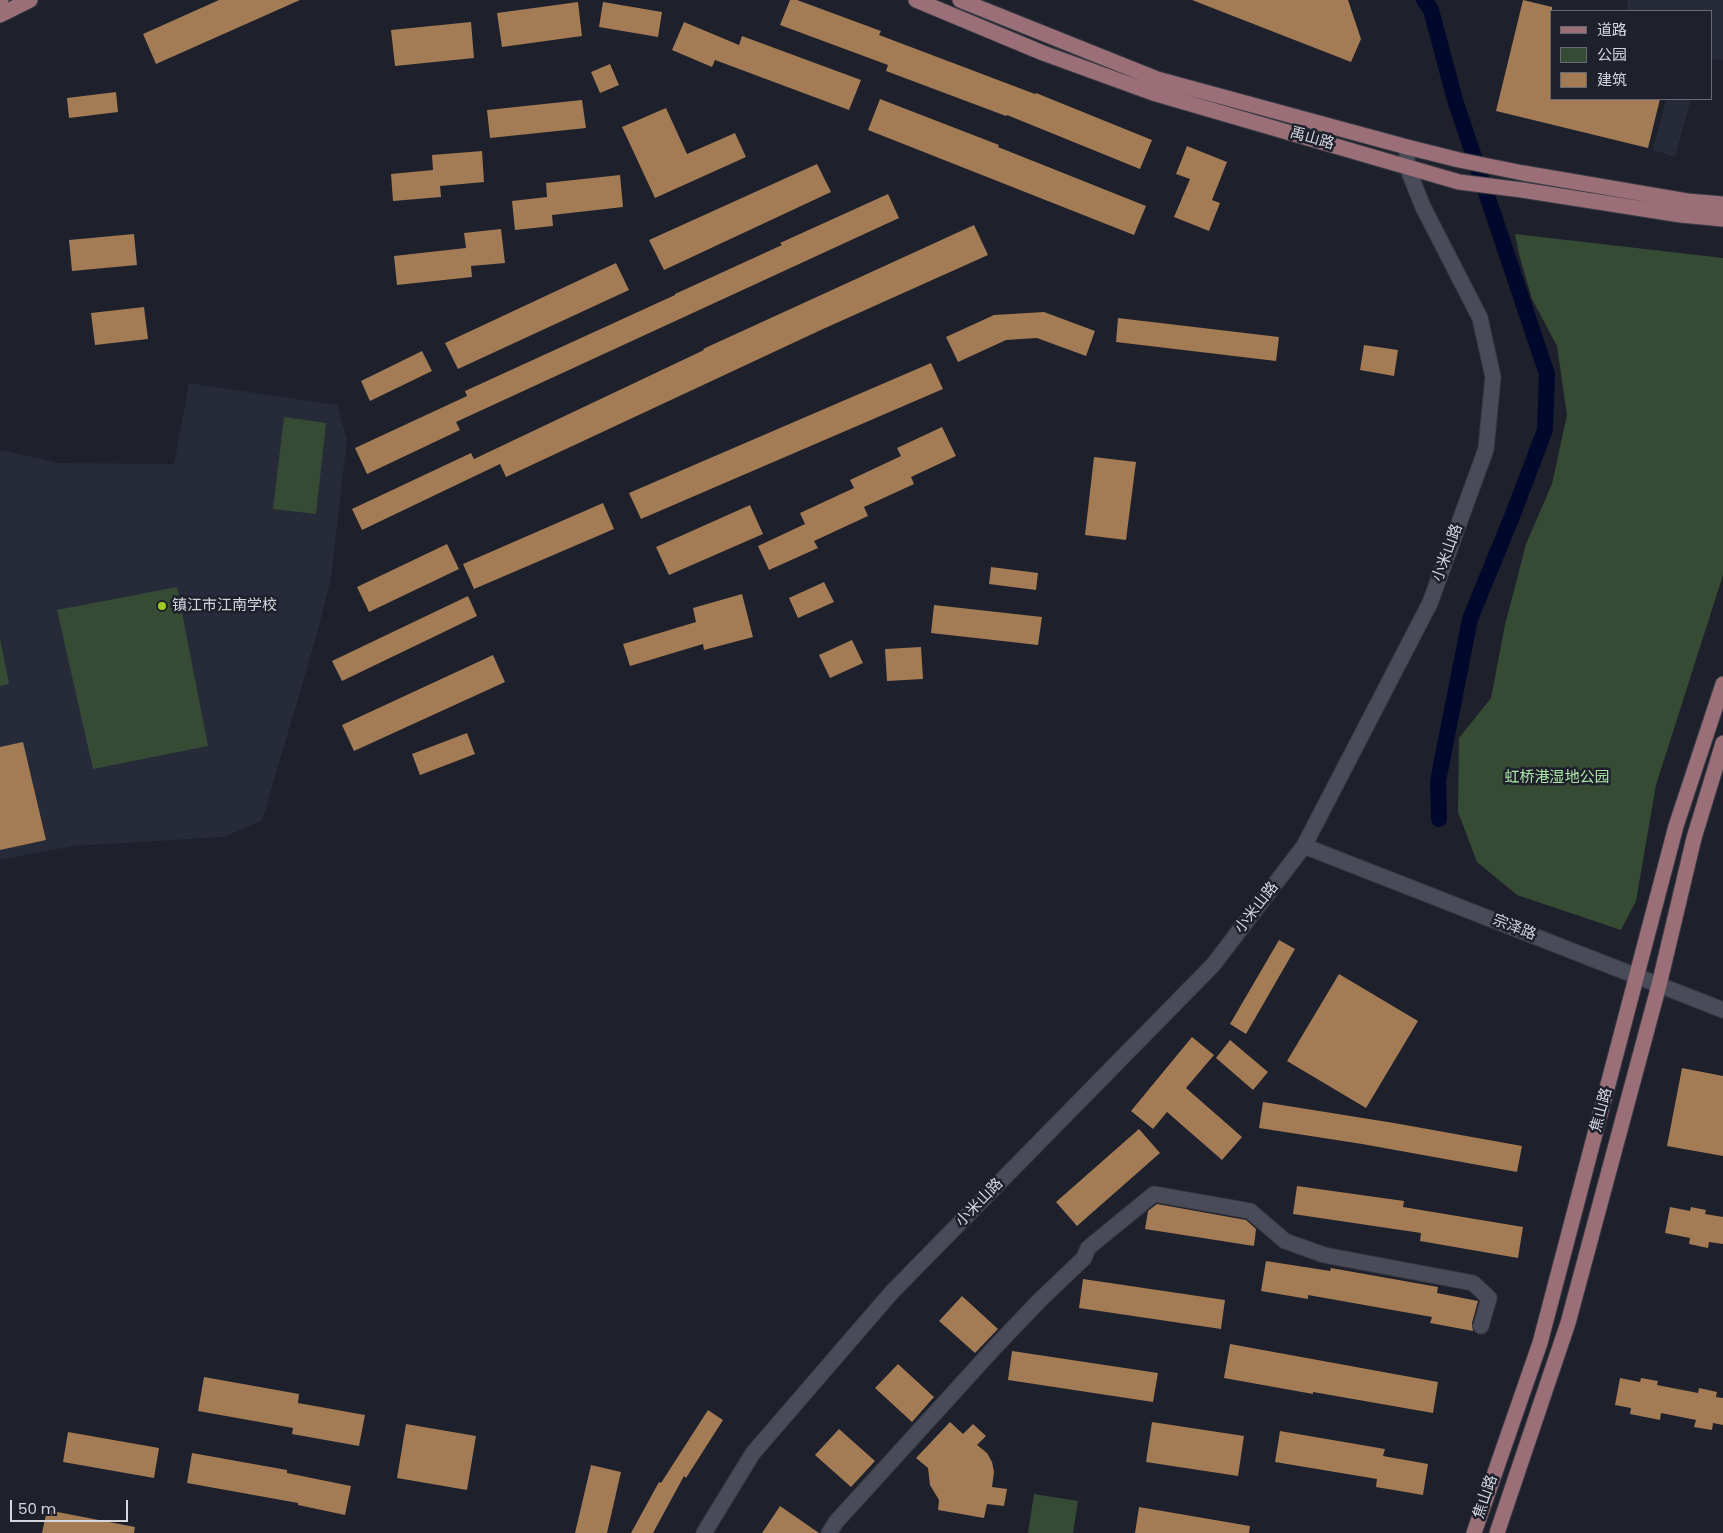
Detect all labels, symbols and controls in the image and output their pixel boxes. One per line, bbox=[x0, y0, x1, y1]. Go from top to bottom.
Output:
legend bbox=[1550, 10, 1713, 100]
text: 道路 bbox=[1597, 19, 1627, 40]
text: 公园 bbox=[1597, 44, 1627, 65]
text: 建筑 bbox=[1597, 69, 1627, 90]
street label: 禹山路 bbox=[1288, 124, 1336, 154]
street label: 小米山路 bbox=[1429, 522, 1467, 584]
place label: 镇江市江南学校 bbox=[172, 597, 277, 615]
marker: 镇江市江南学校 bbox=[156, 600, 168, 612]
park label: 虹桥港湿地公园 bbox=[1505, 769, 1609, 787]
street label: 小米山路 bbox=[1231, 879, 1283, 937]
street label: 宗泽路 bbox=[1490, 912, 1538, 944]
street label: 焦山路 bbox=[1587, 1086, 1617, 1134]
street label: 小米山路 bbox=[953, 1175, 1007, 1231]
street label: 焦山路 bbox=[1470, 1473, 1502, 1521]
scale bar bbox=[12, 1490, 130, 1522]
text: 50 m bbox=[18, 1498, 56, 1519]

